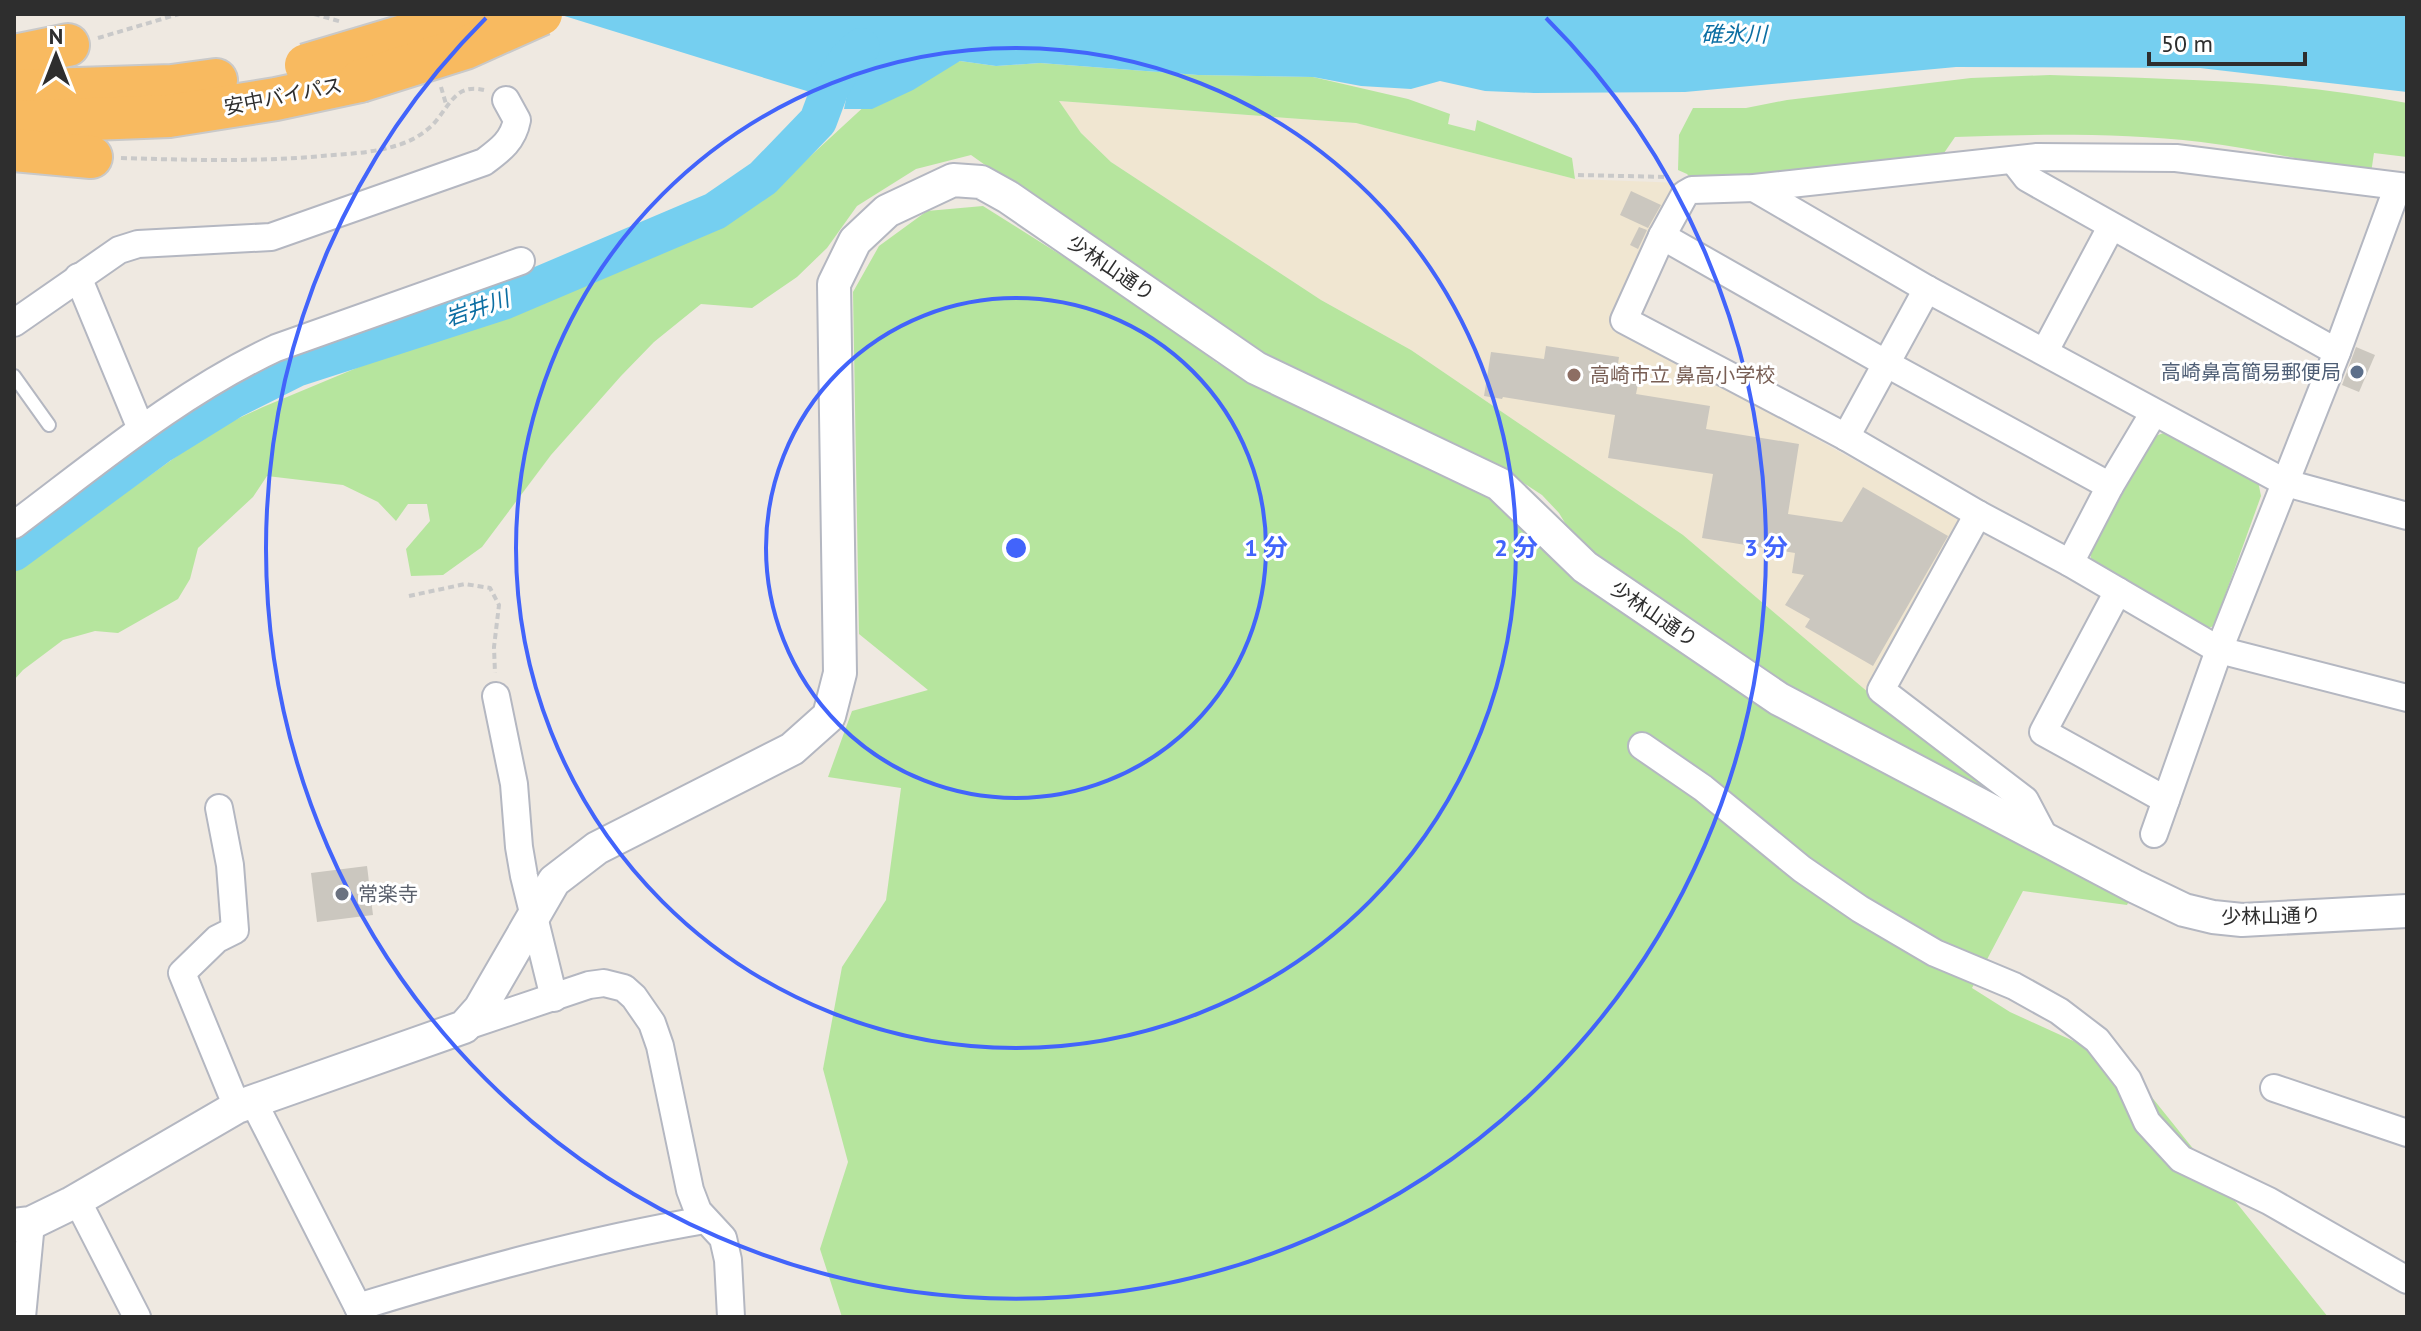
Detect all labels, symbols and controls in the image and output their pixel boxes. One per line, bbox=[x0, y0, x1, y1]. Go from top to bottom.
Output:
north arrow bbox=[16, 16, 96, 96]
scale bar bbox=[2149, 16, 2305, 66]
water label: 碓氷川 bbox=[1701, 20, 1769, 48]
text: N bbox=[49, 22, 63, 50]
text: 50 m bbox=[2161, 28, 2213, 59]
street label: 安中バイパス bbox=[222, 72, 344, 120]
street label: 少林山通り bbox=[1062, 229, 1160, 307]
water label: 岩井川 bbox=[441, 283, 515, 332]
place label: 高崎鼻高簡易郵便局 bbox=[2161, 359, 2341, 385]
place label: 高崎市立 鼻高小学校 bbox=[1590, 362, 1775, 388]
marker: 高崎鼻高簡易郵便局 bbox=[2348, 363, 2366, 381]
marker: 高崎市立 鼻高小学校 bbox=[1565, 366, 1583, 384]
text: 1 分 bbox=[1244, 532, 1288, 563]
text: 2 分 bbox=[1494, 532, 1538, 563]
text: 3 分 bbox=[1744, 532, 1788, 563]
centre of rings bbox=[1002, 534, 1030, 562]
street label: 少林山通り bbox=[1605, 575, 1703, 653]
place label: 常楽寺 bbox=[358, 881, 418, 907]
marker: 常楽寺 bbox=[333, 885, 351, 903]
street label: 少林山通り bbox=[2221, 902, 2321, 930]

